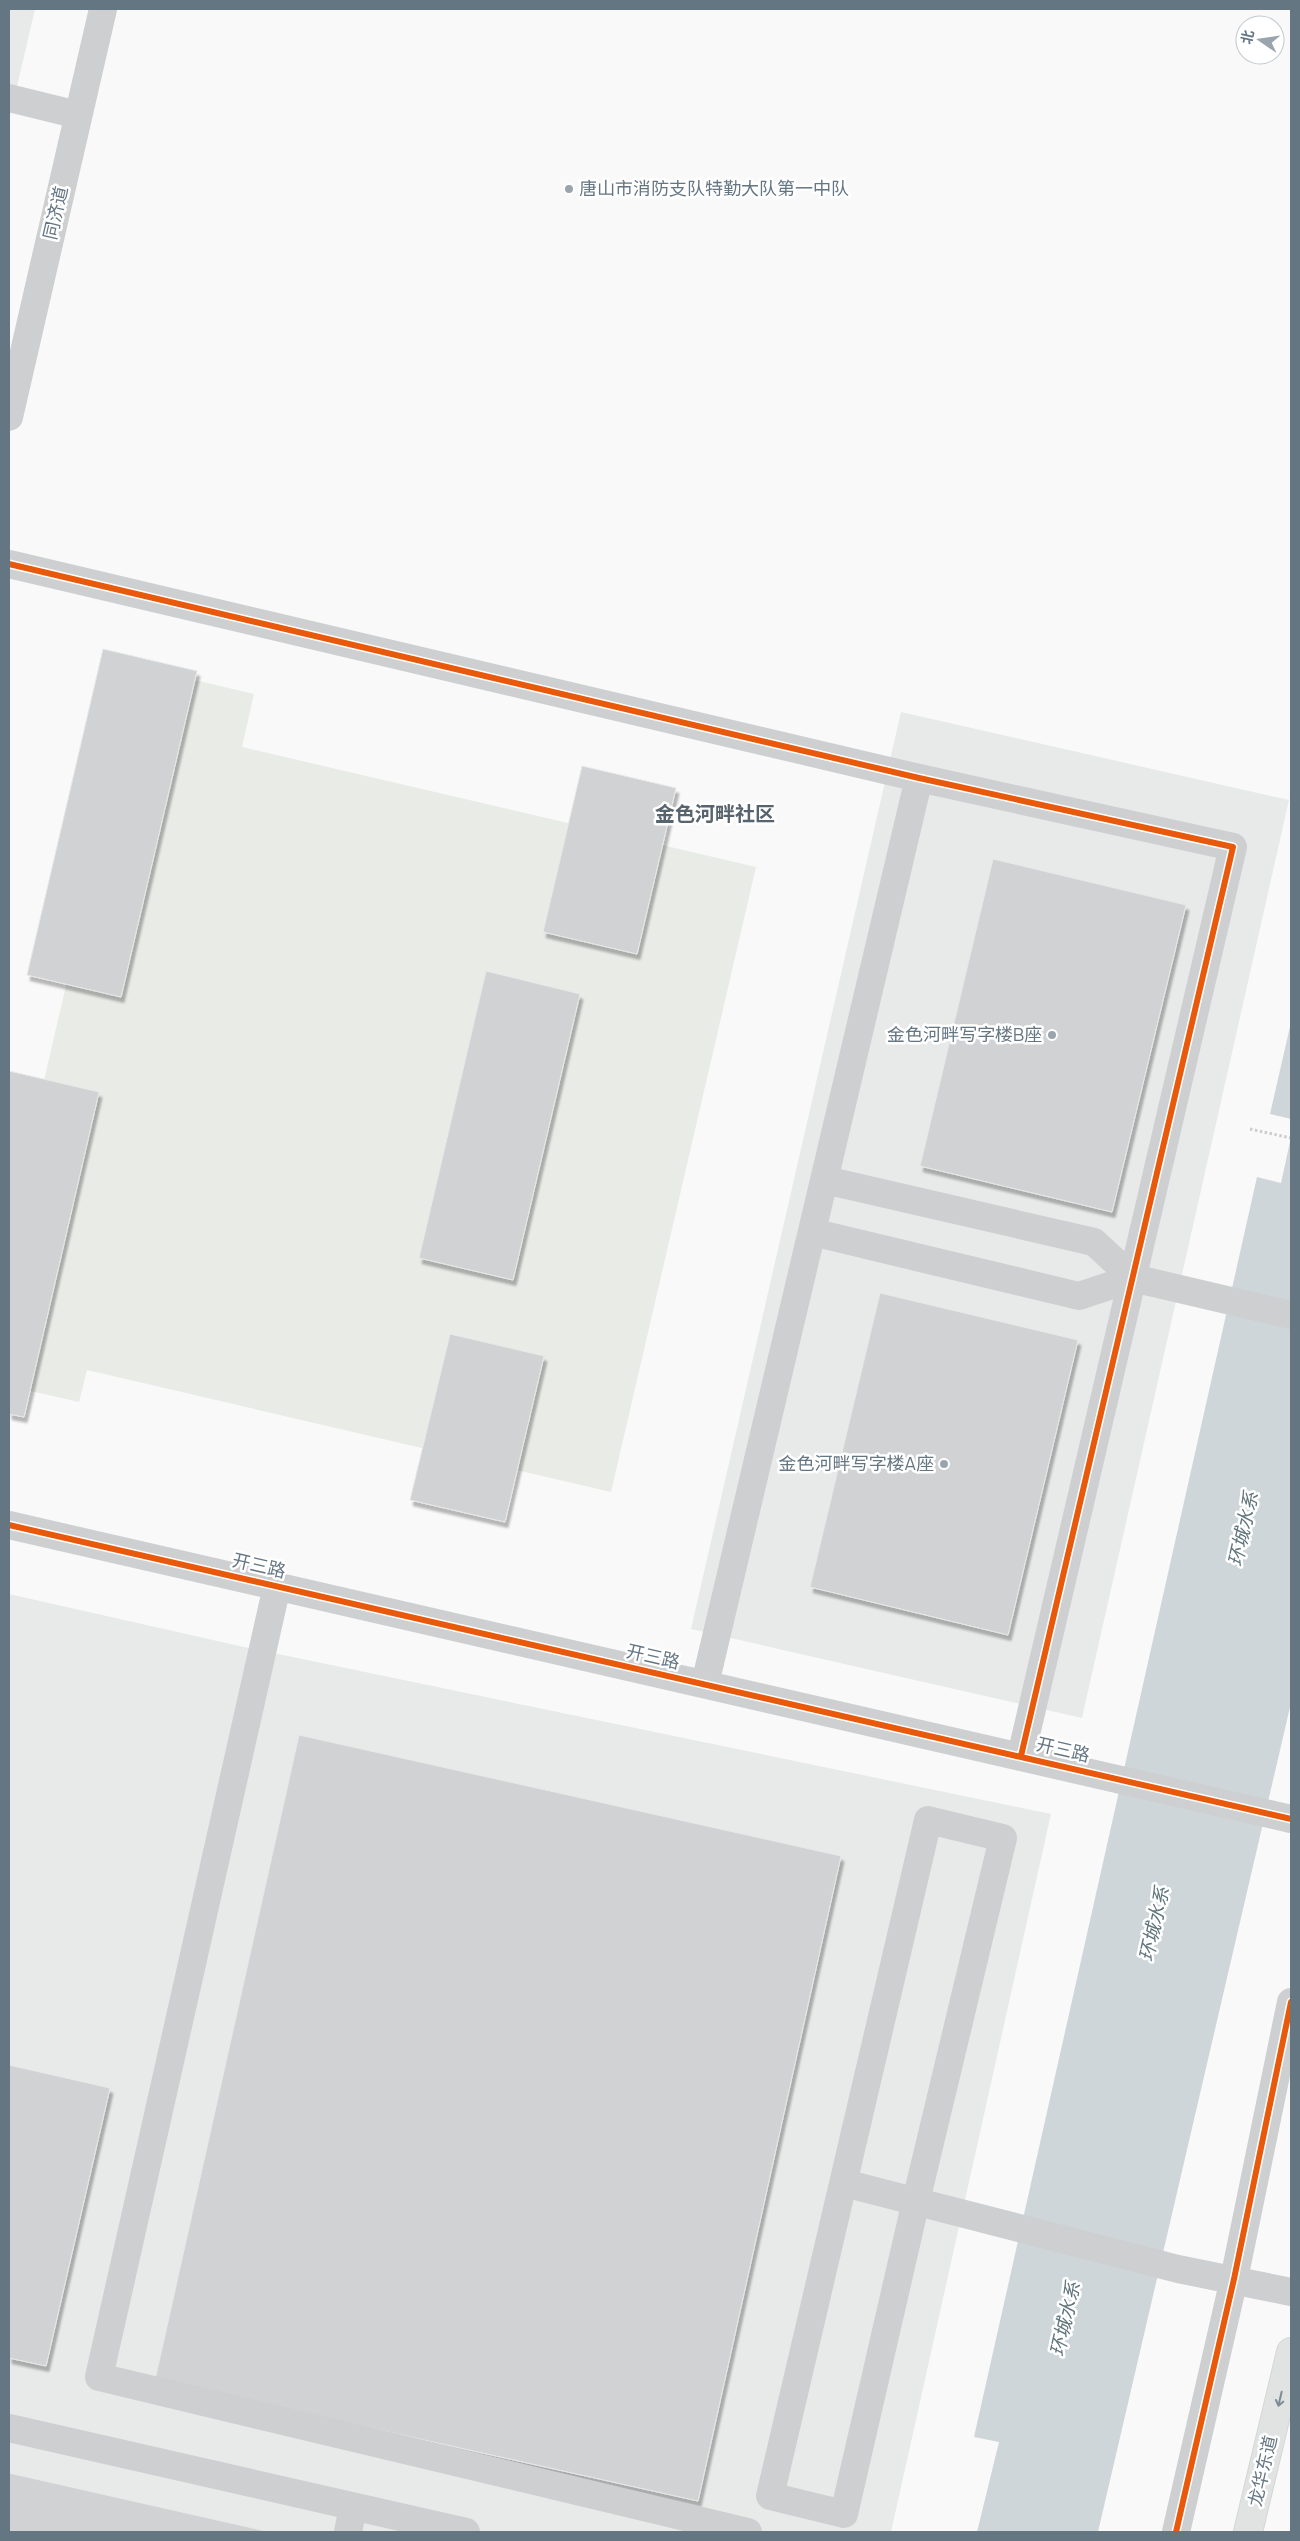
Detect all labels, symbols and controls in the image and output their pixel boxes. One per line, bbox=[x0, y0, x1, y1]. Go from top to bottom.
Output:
north arrow bbox=[1235, 15, 1285, 65]
text: 北 bbox=[1236, 28, 1258, 46]
place label: 唐山市消防支队特勤大队第一中队 bbox=[579, 176, 849, 200]
marker: 唐山市消防支队特勤大队第一中队 bbox=[563, 183, 575, 195]
street label: 同济道 bbox=[37, 184, 73, 242]
district label: 金色河畔社区 bbox=[655, 800, 775, 827]
place label: 金色河畔写字楼B座 bbox=[887, 1022, 1042, 1046]
marker: 金色河畔写字楼B座 bbox=[1046, 1029, 1058, 1041]
place label: 金色河畔写字楼A座 bbox=[779, 1451, 934, 1475]
marker: 金色河畔写字楼A座 bbox=[938, 1458, 950, 1470]
water label: 环城水系 bbox=[1222, 1488, 1264, 1569]
street label: 开三路 bbox=[230, 1547, 288, 1583]
street label: 开三路 bbox=[624, 1638, 682, 1674]
street label: 开三路 bbox=[1034, 1731, 1092, 1767]
water label: 环城水系 bbox=[1133, 1883, 1175, 1964]
water label: 环城水系 bbox=[1044, 2278, 1086, 2359]
one-way arrow bbox=[1275, 2390, 1284, 2406]
street label: 龙华东道 bbox=[1242, 2433, 1282, 2509]

